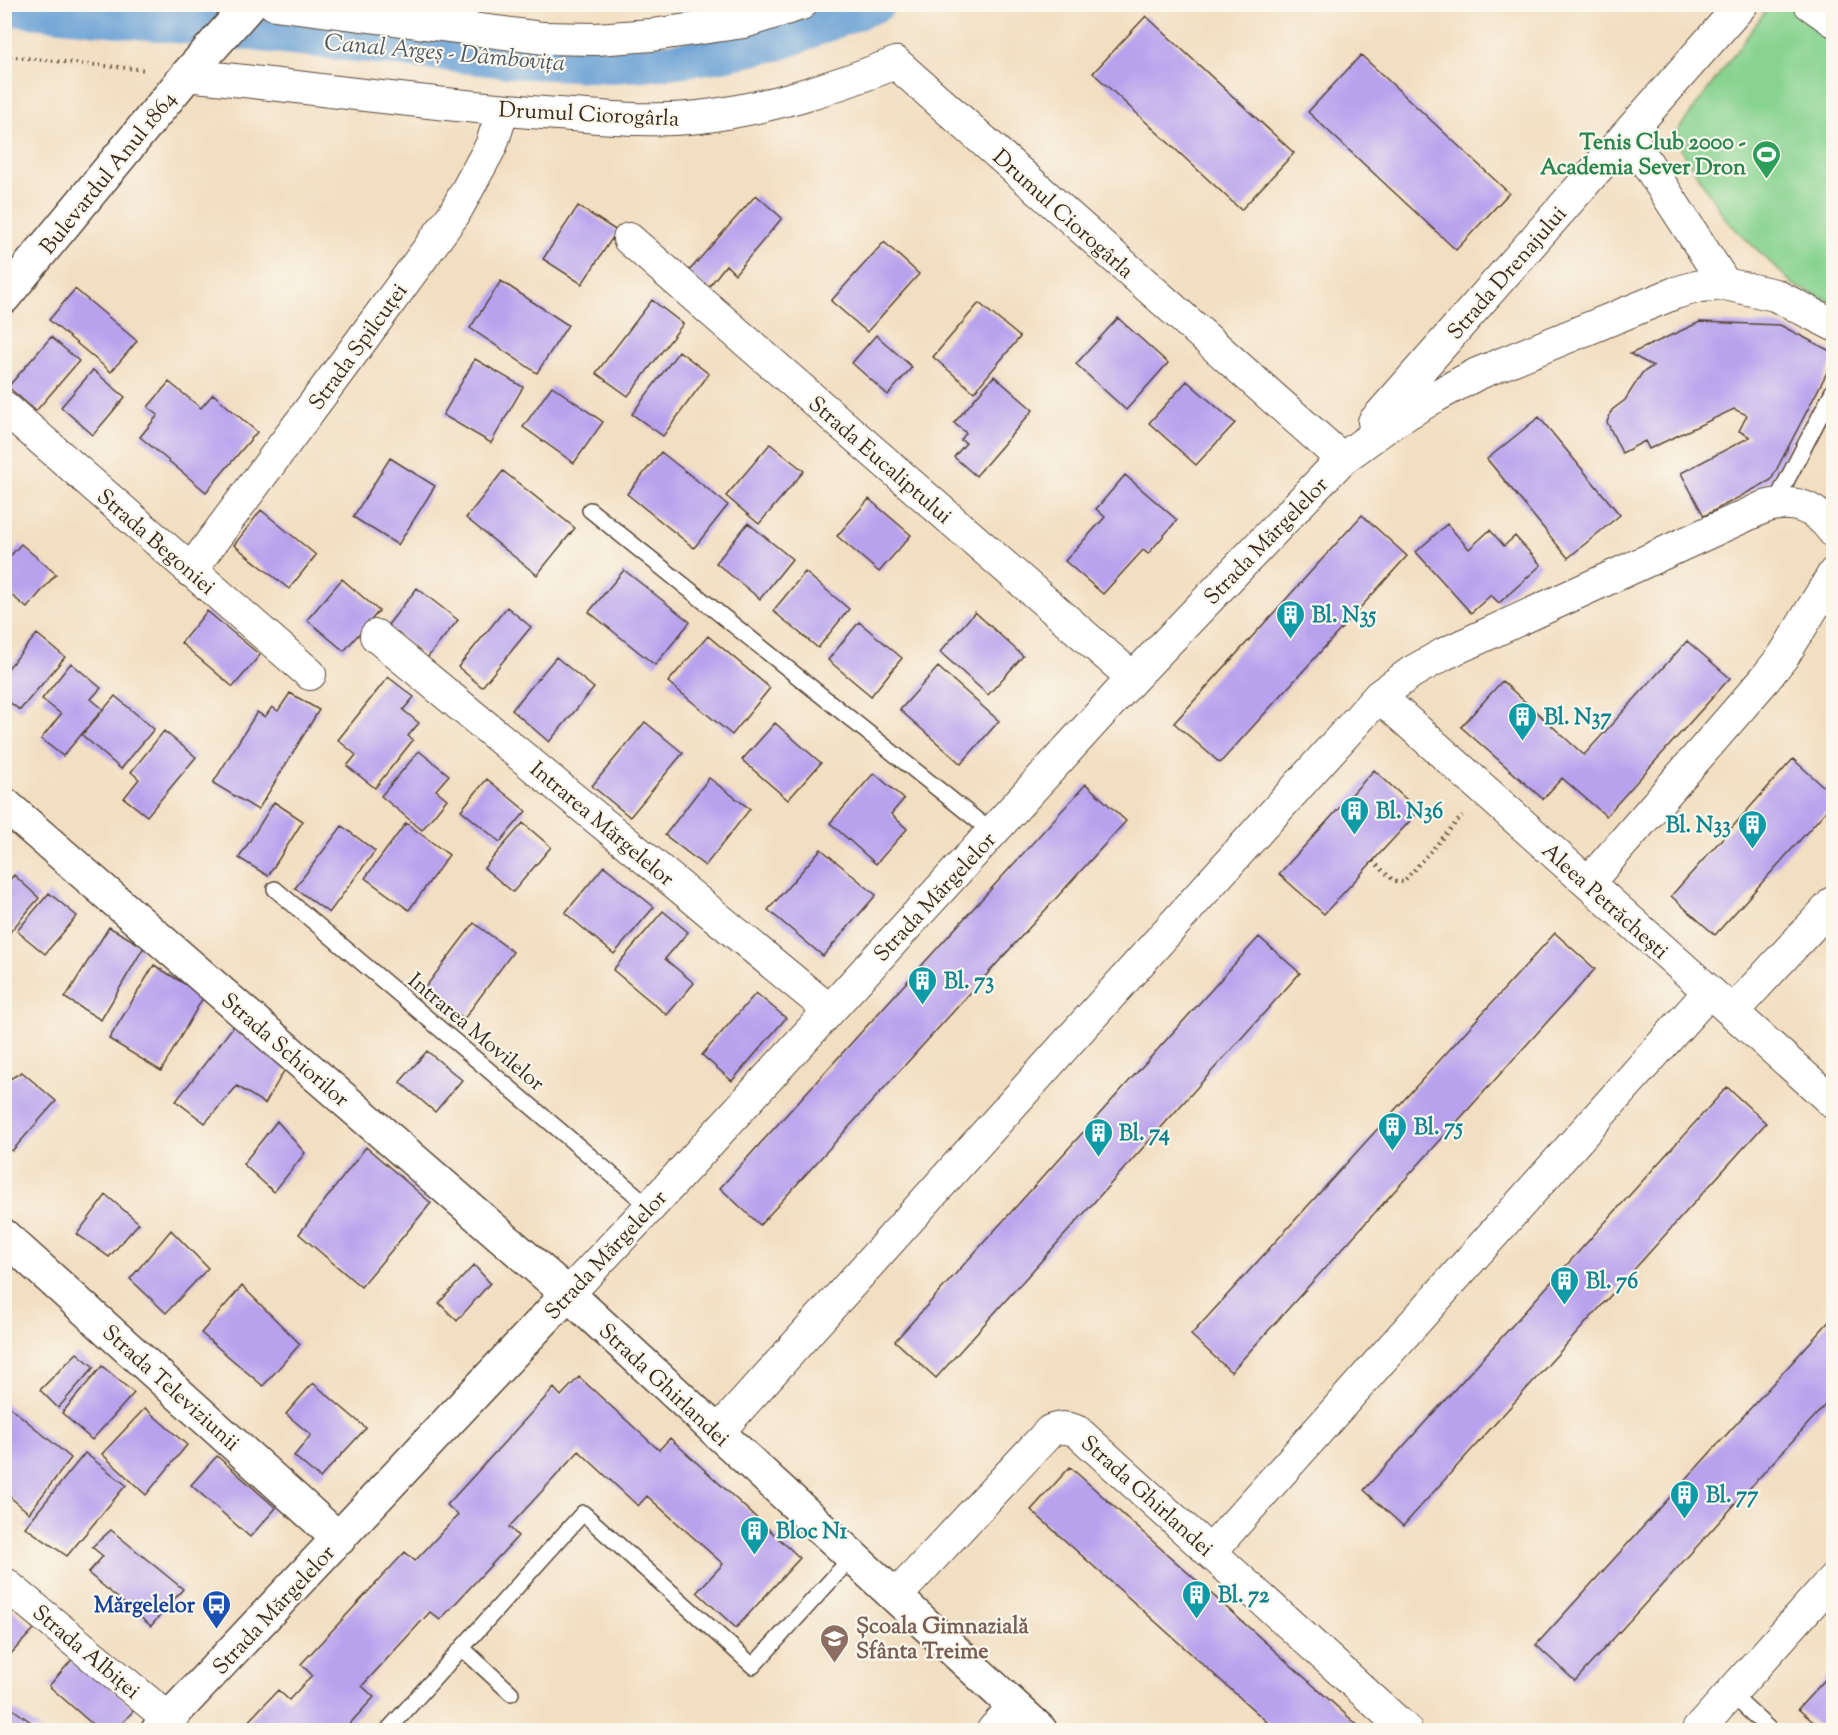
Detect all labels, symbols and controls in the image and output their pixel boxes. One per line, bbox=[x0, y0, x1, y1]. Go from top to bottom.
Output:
water label: Canal Argeș - Dâmbovița bbox=[323, 27, 567, 81]
street label: Bulevardul Anul 1864 bbox=[33, 85, 185, 262]
street label: Drumul Ciorogârla bbox=[498, 95, 680, 137]
place label: Tenis Club 2000 - Academia Sever Dron bbox=[1540, 128, 1746, 185]
sports icon: Tenis Club 2000 - Academia Sever Dron bbox=[1751, 138, 1783, 180]
street label: Drumul Ciorogârla bbox=[984, 143, 1140, 288]
street label: Strada Drenajului bbox=[1441, 200, 1576, 348]
street label: Strada Spilcuței bbox=[302, 278, 416, 418]
street label: Strada Eucaliptului bbox=[800, 390, 958, 533]
street label: Strada Mărgelelor bbox=[1198, 471, 1337, 613]
street label: Strada Begoniei bbox=[89, 483, 222, 604]
building icon: Bl. N35 bbox=[1275, 598, 1307, 640]
place label: Bl. N35 bbox=[1312, 601, 1376, 633]
building icon: Bl. N37 bbox=[1507, 700, 1539, 742]
place label: Bl. N37 bbox=[1544, 703, 1612, 735]
street label: Intrarea Mărgelelor bbox=[522, 755, 680, 895]
building icon: Bl. N36 bbox=[1339, 794, 1371, 836]
place label: Bl. N36 bbox=[1376, 797, 1443, 829]
building icon: Bl. N33 bbox=[1736, 808, 1768, 850]
place label: Bl. N33 bbox=[1666, 811, 1731, 843]
street label: Strada Mărgelelor bbox=[867, 826, 1005, 970]
street label: Aleea Petrăchești bbox=[1533, 836, 1675, 968]
building icon: Bl. 73 bbox=[907, 964, 939, 1006]
street label: Intrarea Movilelor bbox=[400, 966, 551, 1100]
place label: Bl. 73 bbox=[944, 967, 994, 999]
street label: Strada Schiorilor bbox=[213, 986, 355, 1116]
building icon: Bl. 75 bbox=[1377, 1110, 1409, 1152]
place label: Bl. 75 bbox=[1414, 1113, 1463, 1145]
building icon: Bl. 74 bbox=[1082, 1116, 1114, 1158]
place label: Bl. 74 bbox=[1119, 1119, 1170, 1151]
street label: Strada Mărgelelor bbox=[538, 1184, 676, 1328]
building icon: Bl. 76 bbox=[1549, 1264, 1581, 1306]
place label: Bl. 76 bbox=[1586, 1267, 1638, 1299]
street label: Strada Ghirlandei bbox=[590, 1317, 736, 1456]
street label: Strada Televiziunii bbox=[94, 1318, 246, 1460]
street label: Strada Ghirlandei bbox=[1073, 1429, 1219, 1566]
building icon: Bl. 77 bbox=[1669, 1478, 1701, 1520]
place label: Bl. 77 bbox=[1706, 1481, 1759, 1513]
building icon: Bloc N1 bbox=[739, 1514, 771, 1556]
place label: Bloc N1 bbox=[776, 1517, 848, 1549]
street label: Strada Mărgelelor bbox=[206, 1539, 344, 1683]
building icon: Bl. 72 bbox=[1181, 1578, 1213, 1620]
place label: Bl. 72 bbox=[1218, 1581, 1270, 1613]
bus stop icon: Mărgelelor bbox=[200, 1588, 232, 1630]
place label: Mărgelelor bbox=[94, 1591, 196, 1623]
street label: Strada Albiței bbox=[24, 1599, 146, 1708]
place label: Școala Gimnazială Sfânta Treime bbox=[856, 1612, 1030, 1669]
school or university icon: Școala Gimnazială Sfânta Treime bbox=[819, 1622, 851, 1664]

